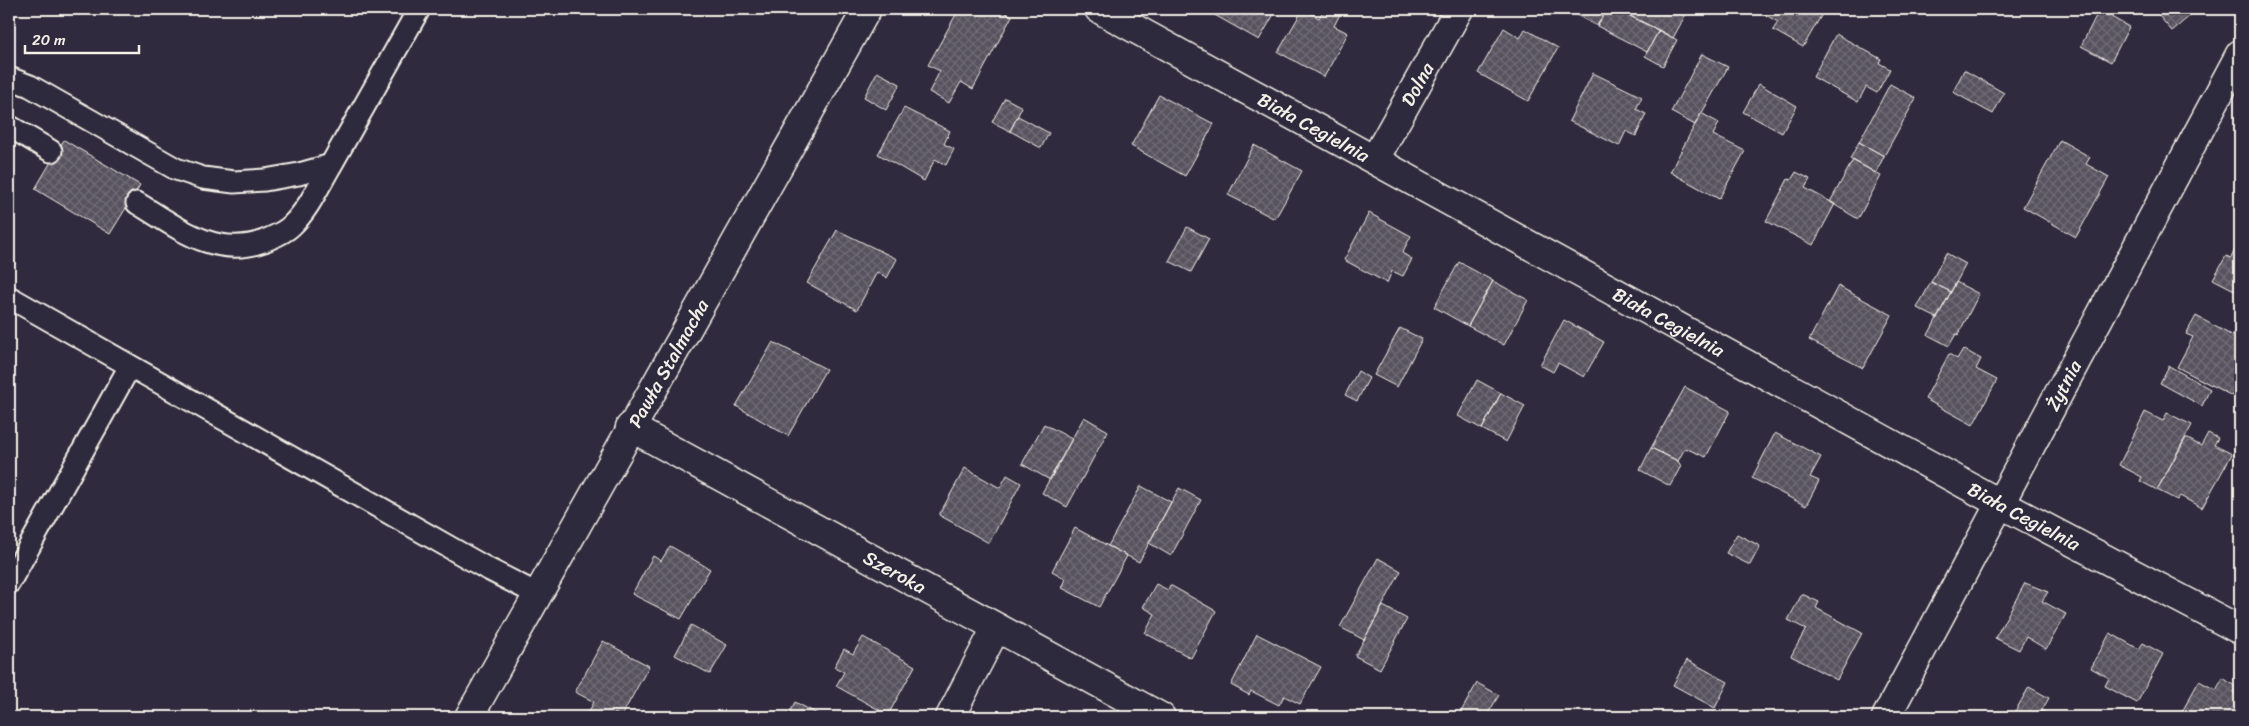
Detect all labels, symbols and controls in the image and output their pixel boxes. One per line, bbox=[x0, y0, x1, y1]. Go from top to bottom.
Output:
scale bar bbox=[25, 22, 139, 54]
text: 20 m bbox=[32, 27, 66, 53]
street label: Dolna bbox=[1392, 56, 1443, 112]
street label: Biała Cegielnia bbox=[1251, 83, 1376, 172]
street label: Biała Cegielnia bbox=[1606, 278, 1731, 367]
street label: Pawła Stalmacha bbox=[619, 292, 718, 434]
street label: Żytnia bbox=[2036, 354, 2091, 417]
street label: Biała Cegielnia bbox=[1961, 473, 2087, 560]
street label: Szeroka bbox=[857, 541, 933, 603]

